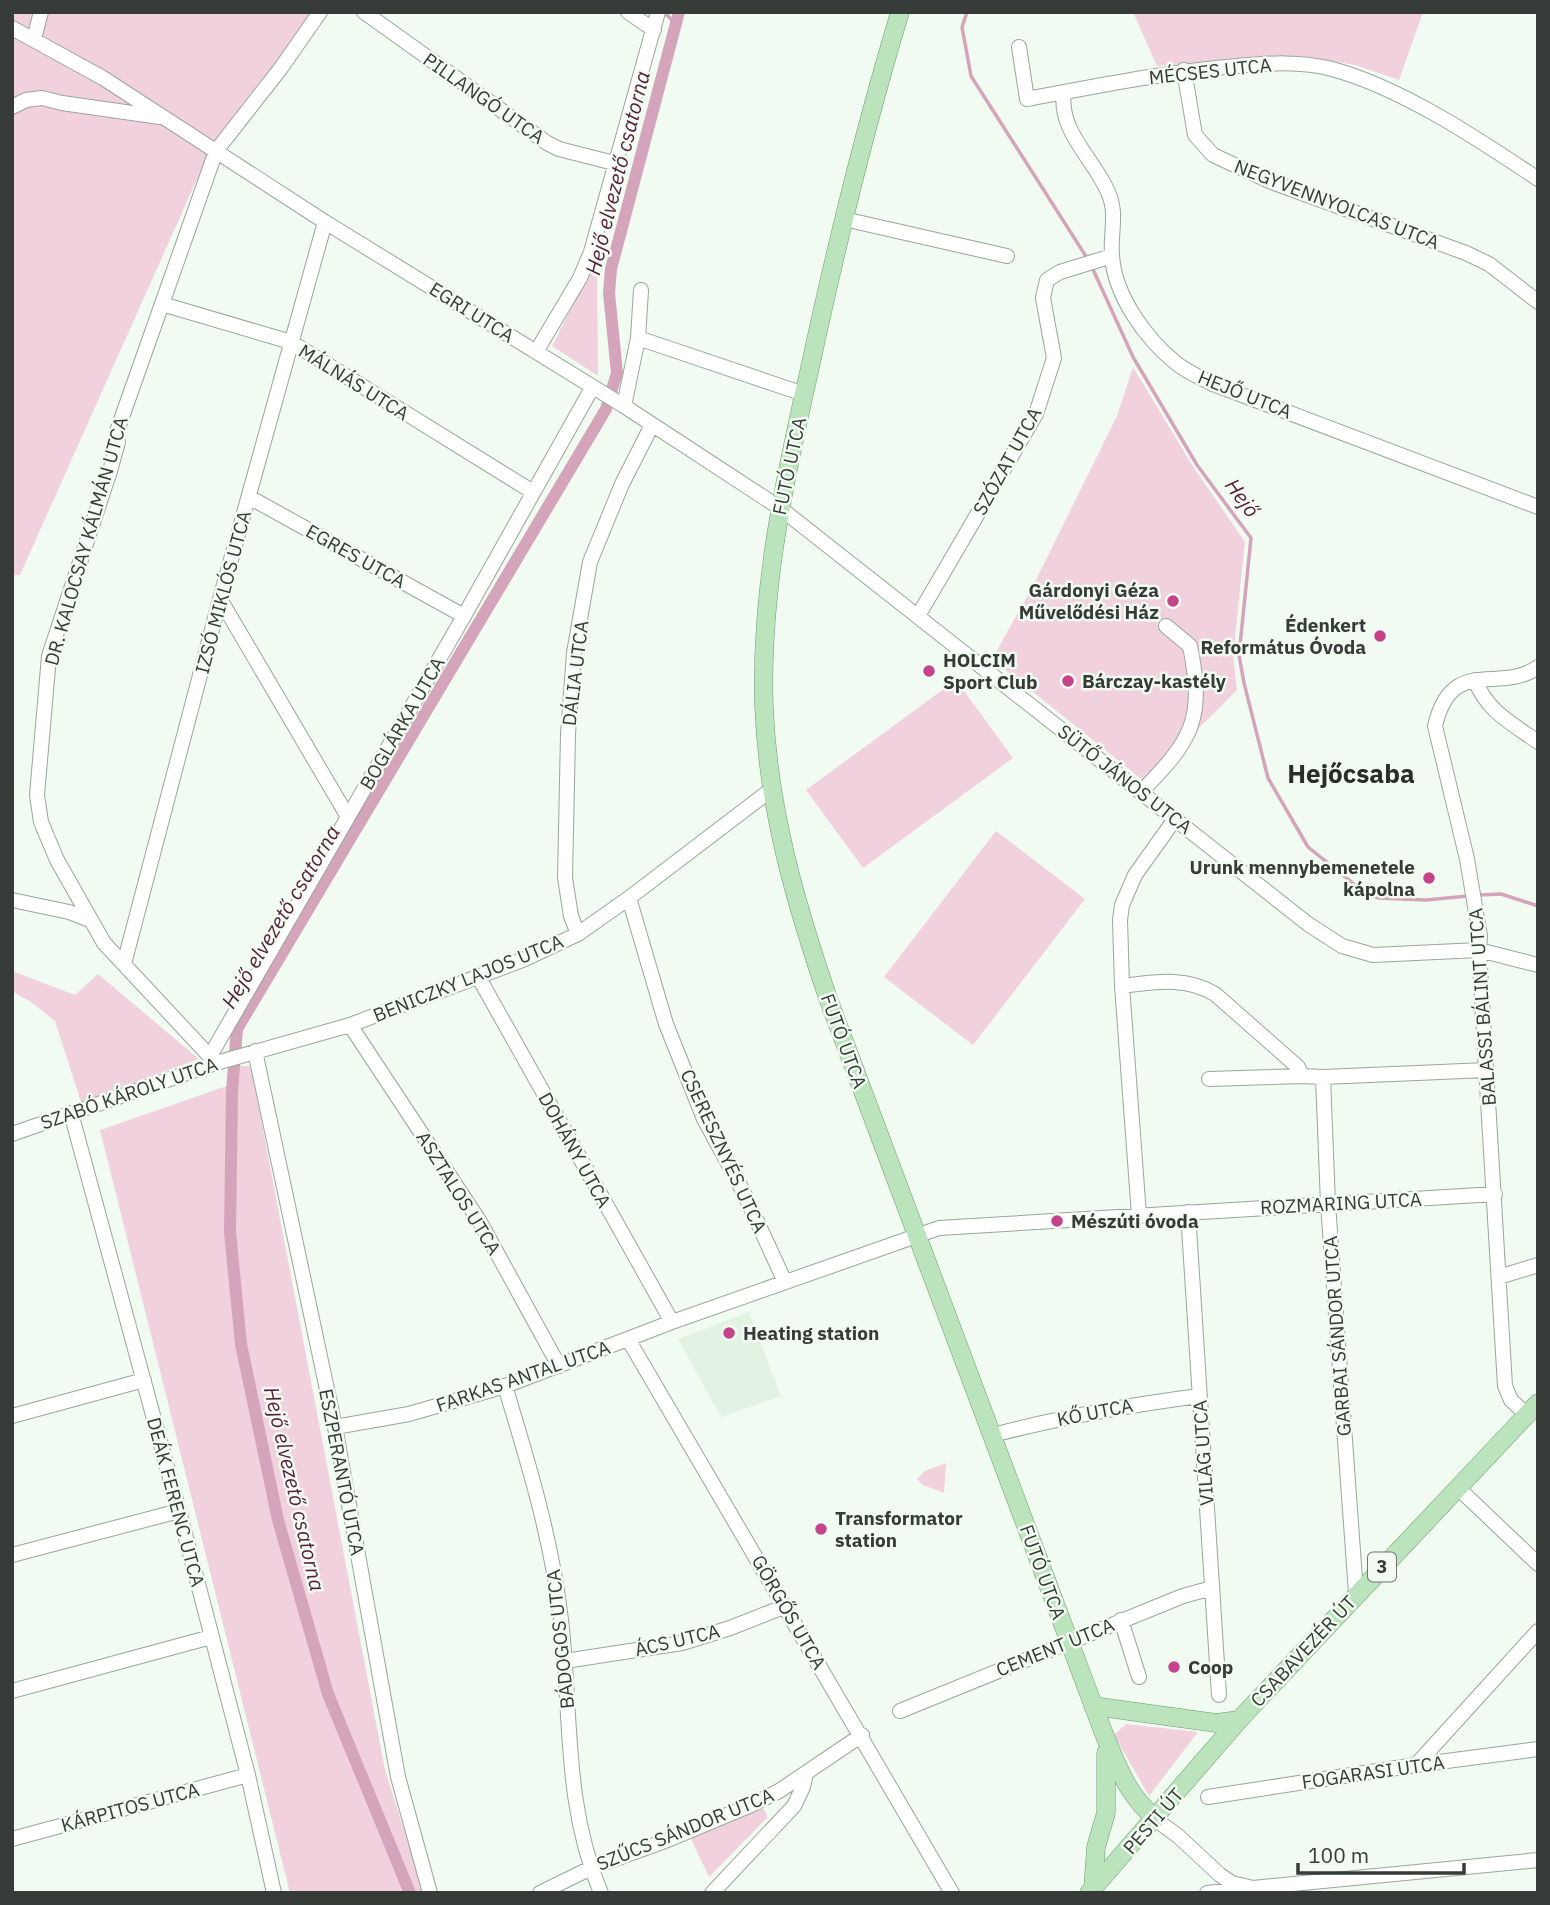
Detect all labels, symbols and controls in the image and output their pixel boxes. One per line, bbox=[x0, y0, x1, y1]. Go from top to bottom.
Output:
street label: PILLANGÓ UTCA bbox=[419, 47, 549, 149]
street label: MÉCSES UTCA bbox=[1147, 53, 1273, 89]
water label: Hejő elvezető csatorna bbox=[578, 68, 656, 278]
street label: NEGYVENNYOLCAS UTCA bbox=[1231, 154, 1443, 254]
street label: EGRI UTCA bbox=[425, 276, 519, 348]
street label: MÁLNÁS UTCA bbox=[294, 339, 414, 425]
street label: HEJŐ UTCA bbox=[1195, 364, 1295, 424]
street label: SZÓZAT UTCA bbox=[968, 403, 1046, 519]
street label: DR. KALOCSAY KÁLMÁN UTCA bbox=[39, 414, 133, 668]
street label: FUTÓ UTCA bbox=[767, 415, 811, 517]
water label: Hejő bbox=[1219, 472, 1267, 523]
street label: IZSÓ MIKLÓS UTCA bbox=[190, 508, 256, 676]
street label: EGRES UTCA bbox=[302, 519, 410, 593]
place label: Gárdonyi Géza Művelődési Ház bbox=[1019, 578, 1159, 624]
marker: Gárdonyi Géza Művelődési Ház bbox=[1165, 593, 1181, 609]
place label: Édenkert Református Óvoda bbox=[1201, 613, 1366, 659]
street label: DÁLIA UTCA bbox=[557, 619, 593, 727]
marker: Édenkert Református Óvoda bbox=[1372, 628, 1388, 644]
place label: HOLCIM Sport Club bbox=[943, 648, 1038, 694]
street label: BOGLÁRKA UTCA bbox=[354, 652, 450, 794]
marker: HOLCIM Sport Club bbox=[921, 663, 937, 679]
place label: Bárczay-kastély bbox=[1082, 669, 1227, 693]
marker: Bárczay-kastély bbox=[1060, 673, 1076, 689]
street label: SÜTŐ JÁNOS UTCA bbox=[1053, 719, 1197, 839]
district label: Hejőcsaba bbox=[1287, 756, 1415, 790]
water label: Hejő elvezető csatorna bbox=[214, 820, 346, 1013]
place label: Urunk mennybemenetele kápolna bbox=[1190, 855, 1415, 901]
marker: Urunk mennybemenetele kápolna bbox=[1421, 870, 1437, 886]
street label: BALASSI BÁLINT UTCA bbox=[1463, 907, 1501, 1107]
street label: BENICZKY LAJOS UTCA bbox=[369, 929, 567, 1027]
street label: FUTÓ UTCA bbox=[816, 990, 872, 1092]
street label: SZABÓ KÁROLY UTCA bbox=[37, 1051, 221, 1135]
street label: CSERESZNYÉS UTCA bbox=[676, 1065, 772, 1237]
street label: DOHÁNY UTCA bbox=[533, 1088, 617, 1212]
street label: ASZTALOS UTCA bbox=[411, 1127, 507, 1259]
street label: ROZMARING UTCA bbox=[1259, 1187, 1423, 1219]
place label: Mészúti óvoda bbox=[1071, 1209, 1199, 1233]
marker: Mészúti óvoda bbox=[1049, 1213, 1065, 1229]
street label: GARBAI SÁNDOR UTCA bbox=[1318, 1235, 1356, 1437]
place label: Heating station bbox=[743, 1321, 879, 1345]
marker: Heating station bbox=[721, 1325, 737, 1341]
street label: FARKAS ANTAL UTCA bbox=[433, 1335, 613, 1417]
water label: Hejő elvezető csatorna bbox=[258, 1384, 332, 1594]
street label: ESZPERANTÓ UTCA bbox=[314, 1387, 370, 1557]
street label: KŐ UTCA bbox=[1055, 1393, 1135, 1431]
street label: VILÁG UTCA bbox=[1187, 1399, 1219, 1507]
street label: DEÁK FERENC UTCA bbox=[142, 1415, 210, 1589]
place label: Transformator station bbox=[835, 1506, 963, 1552]
marker: Transformator station bbox=[813, 1521, 829, 1537]
street label: FUTÓ UTCA bbox=[1015, 1521, 1071, 1623]
street label: GÖRGŐS UTCA bbox=[747, 1551, 831, 1673]
road number: 3 bbox=[1368, 1552, 1396, 1582]
street label: BÁDOGOS UTCA bbox=[541, 1568, 579, 1710]
street label: CSABAVEZÉR ÚT bbox=[1245, 1590, 1361, 1712]
street label: CEMENT UTCA bbox=[992, 1612, 1118, 1682]
street label: ÁCS UTCA bbox=[632, 1619, 722, 1661]
place label: Coop bbox=[1188, 1655, 1233, 1679]
marker: Coop bbox=[1166, 1659, 1182, 1675]
street label: FOGARASI UTCA bbox=[1300, 1750, 1446, 1794]
street label: KÁRPITOS UTCA bbox=[58, 1777, 202, 1837]
street label: SZŰCS SÁNDOR UTCA bbox=[593, 1782, 777, 1876]
street label: PESTI ÚT bbox=[1118, 1783, 1188, 1859]
scale bar bbox=[1298, 1832, 1464, 1876]
text: 100 m bbox=[1308, 1841, 1369, 1869]

